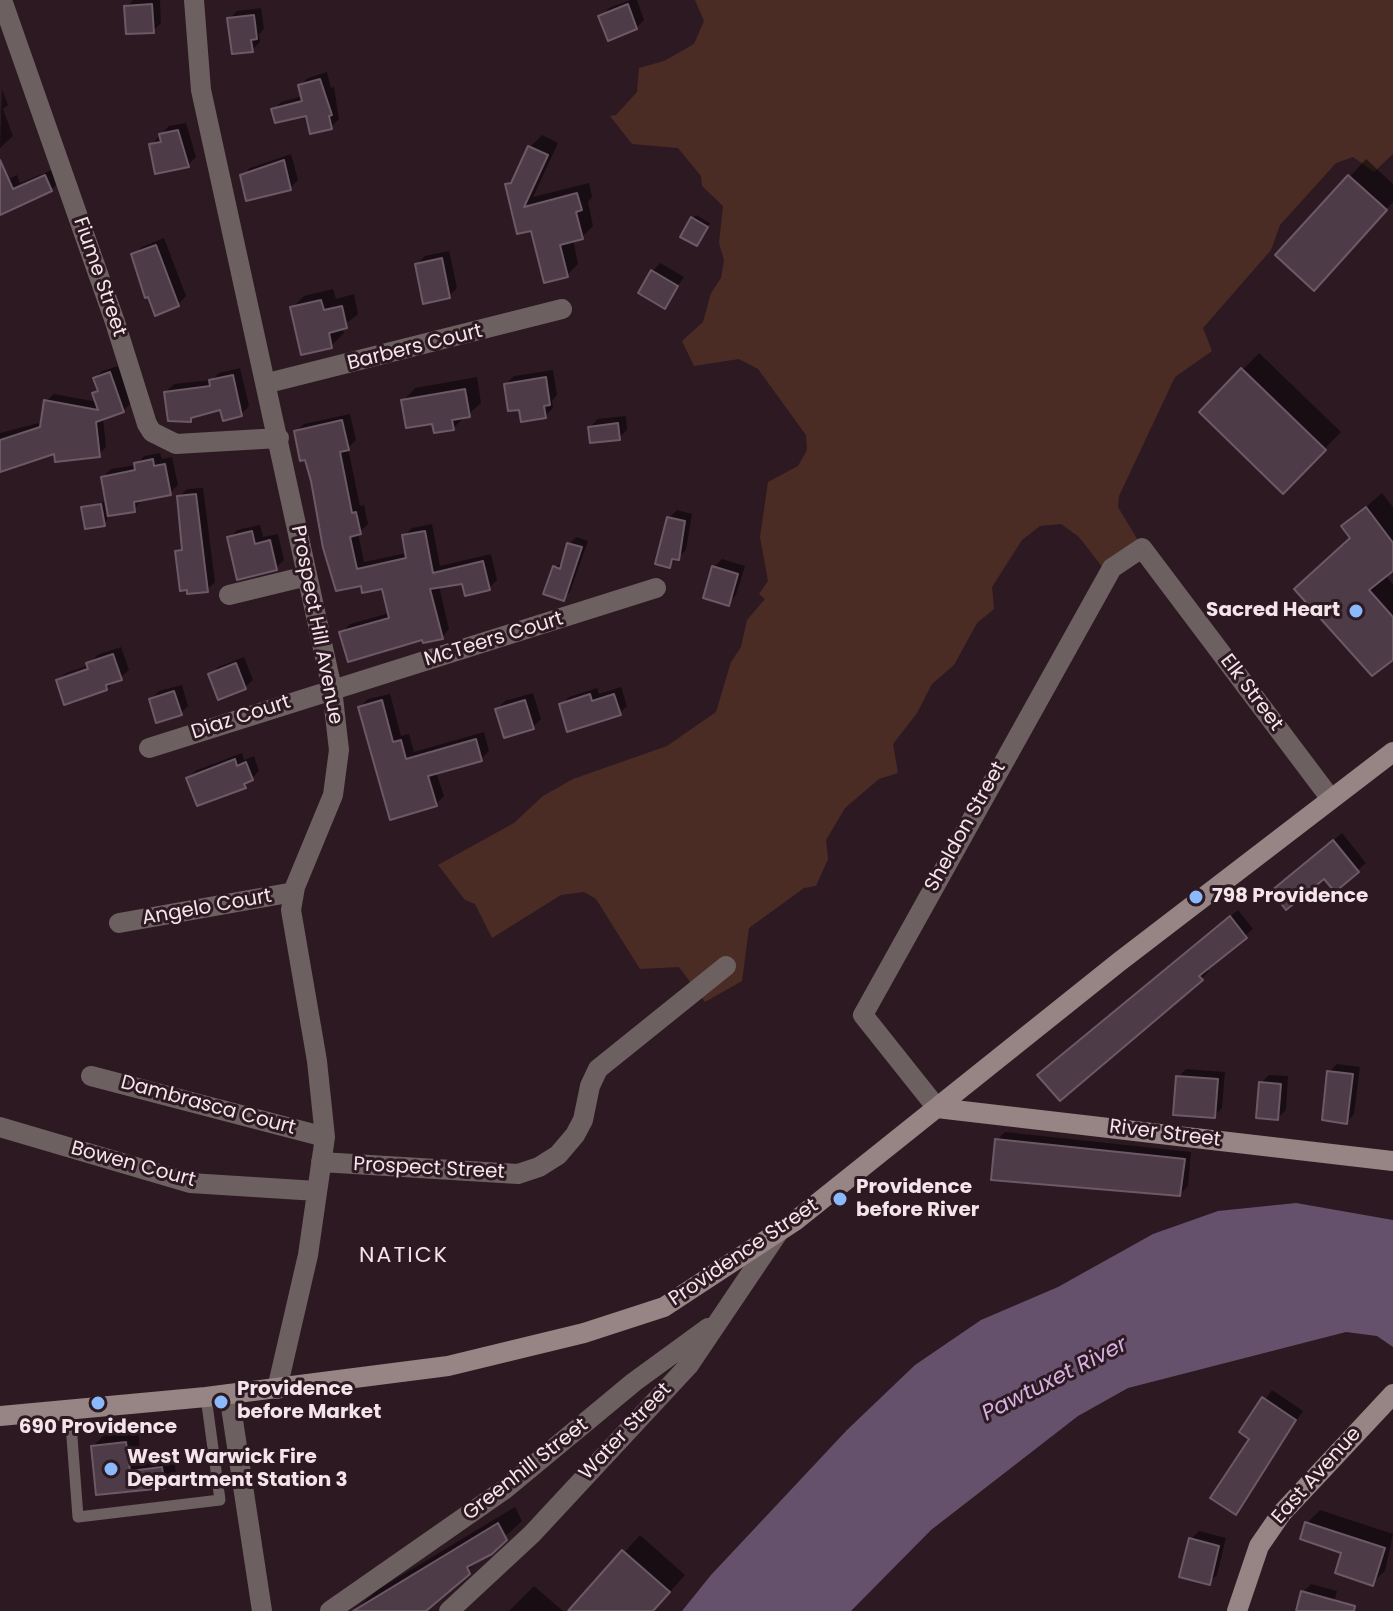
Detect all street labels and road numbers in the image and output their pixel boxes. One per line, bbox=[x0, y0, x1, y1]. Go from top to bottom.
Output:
street label: Fiume Street bbox=[67, 214, 131, 340]
street label: Barbers Court bbox=[345, 320, 485, 376]
street label: Prospect Hill Avenue bbox=[285, 524, 347, 726]
street label: McTeers Court bbox=[422, 607, 566, 673]
street label: Elk Street bbox=[1215, 650, 1287, 736]
street label: Diaz Court bbox=[188, 691, 294, 745]
street label: Sheldon Street bbox=[920, 758, 1012, 896]
street label: Angelo Court bbox=[140, 885, 274, 931]
street label: Dambrasca Court bbox=[118, 1071, 298, 1141]
street label: River Street bbox=[1108, 1115, 1222, 1153]
street label: Bowen Court bbox=[68, 1137, 198, 1193]
street label: Prospect Street bbox=[353, 1153, 505, 1185]
street label: Providence Street bbox=[665, 1194, 823, 1312]
street label: Water Street bbox=[575, 1378, 677, 1486]
street label: Greenhill Street bbox=[459, 1414, 593, 1526]
street label: East Avenue bbox=[1267, 1423, 1367, 1529]

